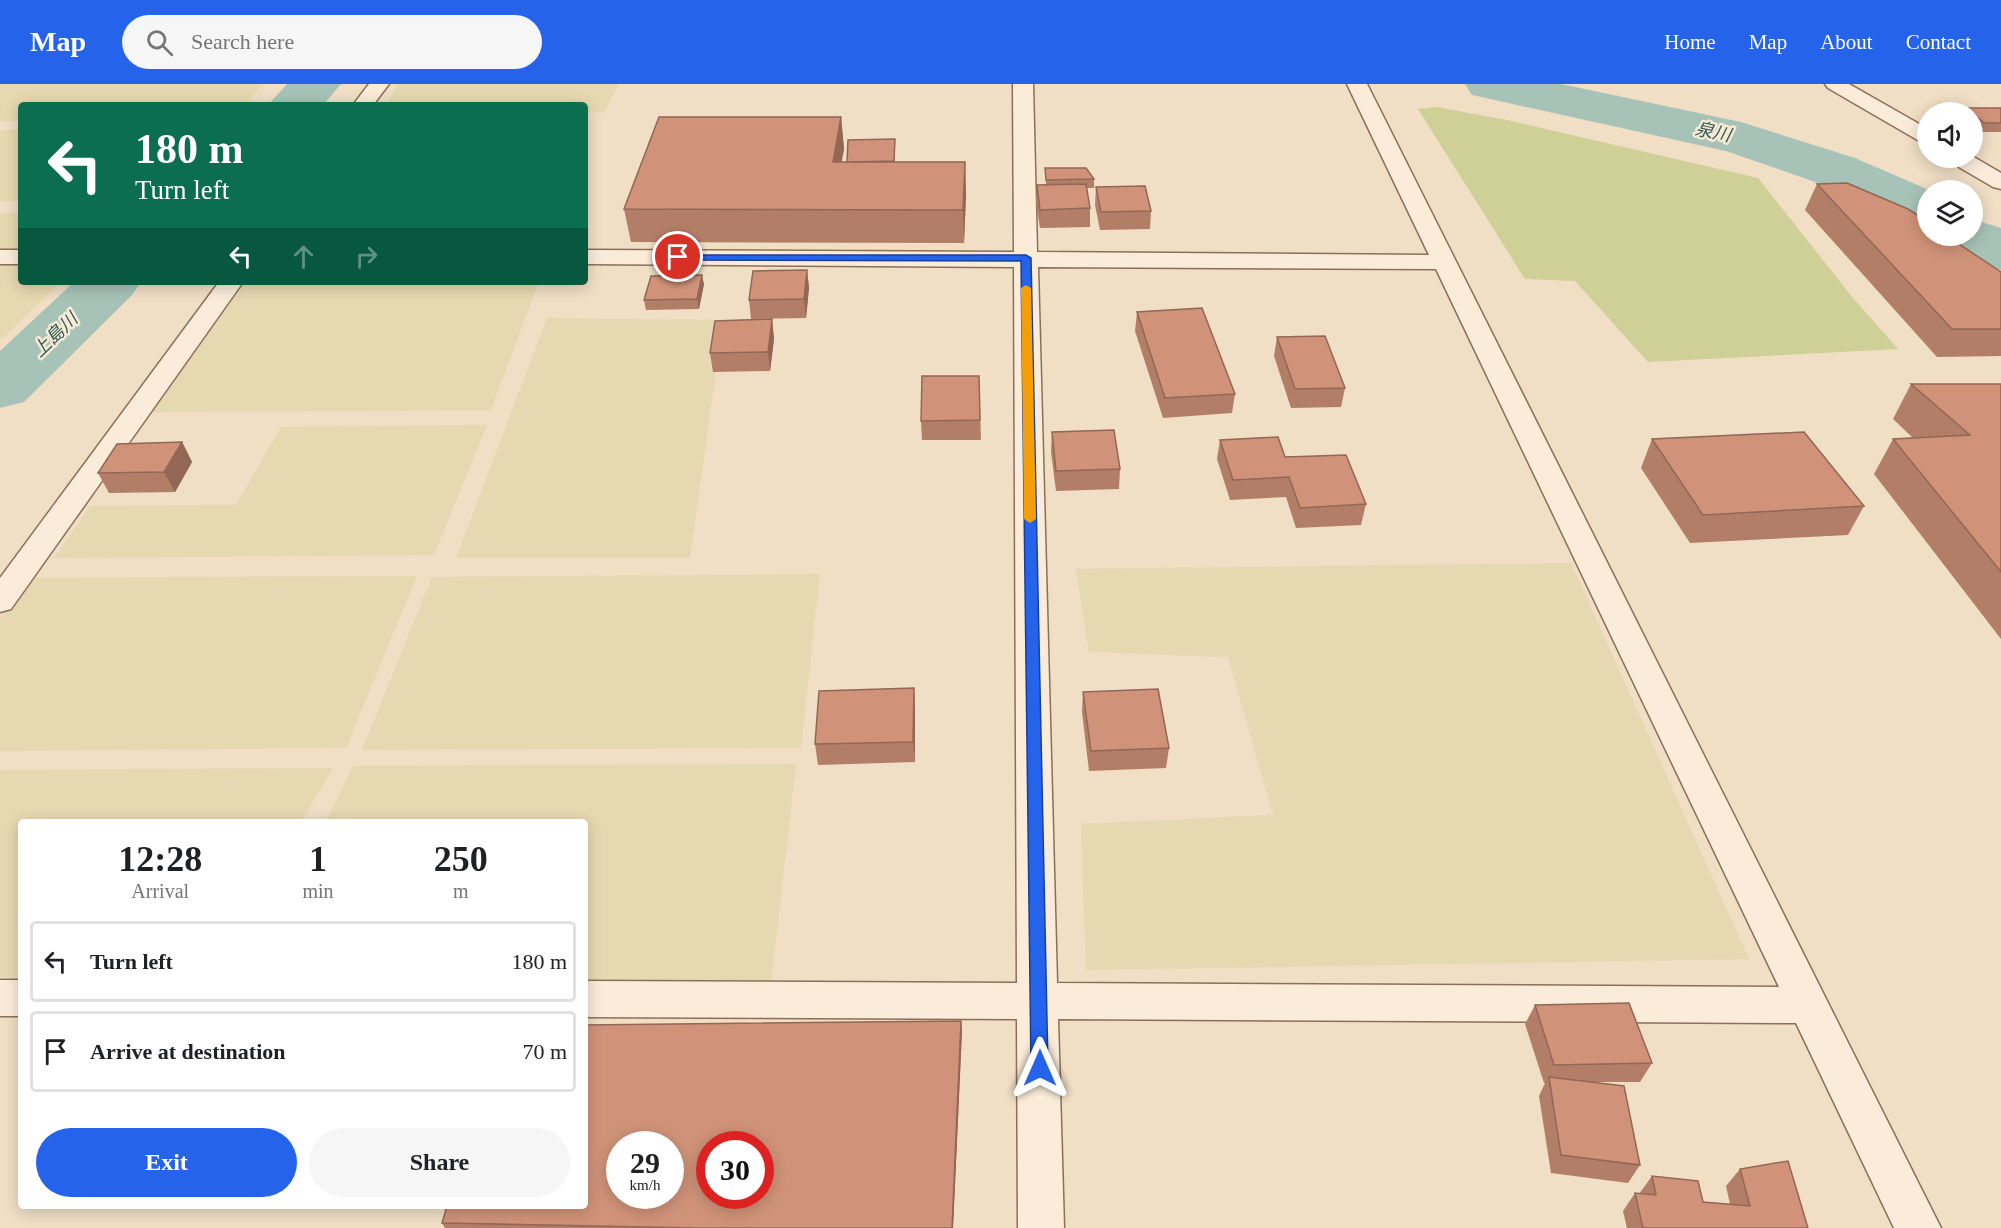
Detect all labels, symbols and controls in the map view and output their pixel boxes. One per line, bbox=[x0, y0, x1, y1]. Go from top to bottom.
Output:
search box bbox=[122, 15, 542, 69]
text: Map bbox=[30, 26, 86, 57]
icon: search bbox=[143, 26, 176, 59]
text: Search here bbox=[191, 29, 294, 54]
text: Home bbox=[1664, 30, 1716, 54]
text: Map bbox=[1749, 30, 1787, 54]
text: About bbox=[1820, 30, 1873, 54]
text: Contact bbox=[1906, 30, 1971, 54]
map controls bbox=[1917, 102, 1983, 246]
button: sound bbox=[1917, 102, 1983, 168]
water label: 泉川 bbox=[1693, 118, 1735, 146]
icon: left bbox=[36, 126, 114, 204]
text: 180 m bbox=[135, 126, 244, 172]
text: Turn left bbox=[135, 175, 229, 205]
button: layers bbox=[1917, 180, 1983, 246]
pin bbox=[652, 231, 703, 282]
icon: left bbox=[224, 240, 257, 273]
icon: ahead bbox=[287, 240, 320, 273]
icon: right bbox=[350, 240, 383, 273]
icon: arrive bbox=[661, 240, 694, 273]
water label: 上島川 bbox=[29, 308, 83, 361]
text: 12:28 bbox=[118, 839, 202, 879]
text: 1 bbox=[309, 839, 327, 879]
text: 250 bbox=[434, 839, 488, 879]
text: Arrival bbox=[131, 880, 189, 902]
text: min bbox=[302, 880, 334, 902]
text: m bbox=[453, 880, 469, 902]
icon: left bbox=[39, 945, 72, 978]
text: Turn left bbox=[90, 949, 173, 974]
text: 180 m bbox=[511, 949, 567, 974]
icon: arrive bbox=[39, 1035, 72, 1068]
position arrow bbox=[1008, 1036, 1072, 1100]
text: Arrive at destination bbox=[90, 1039, 286, 1064]
text: 70 m bbox=[522, 1039, 567, 1064]
button: Exit bbox=[36, 1128, 297, 1197]
button: Share bbox=[309, 1128, 570, 1197]
speed limit sign: 30 bbox=[696, 1131, 774, 1209]
text: 29 bbox=[630, 1146, 660, 1179]
text: km/h bbox=[630, 1177, 660, 1193]

